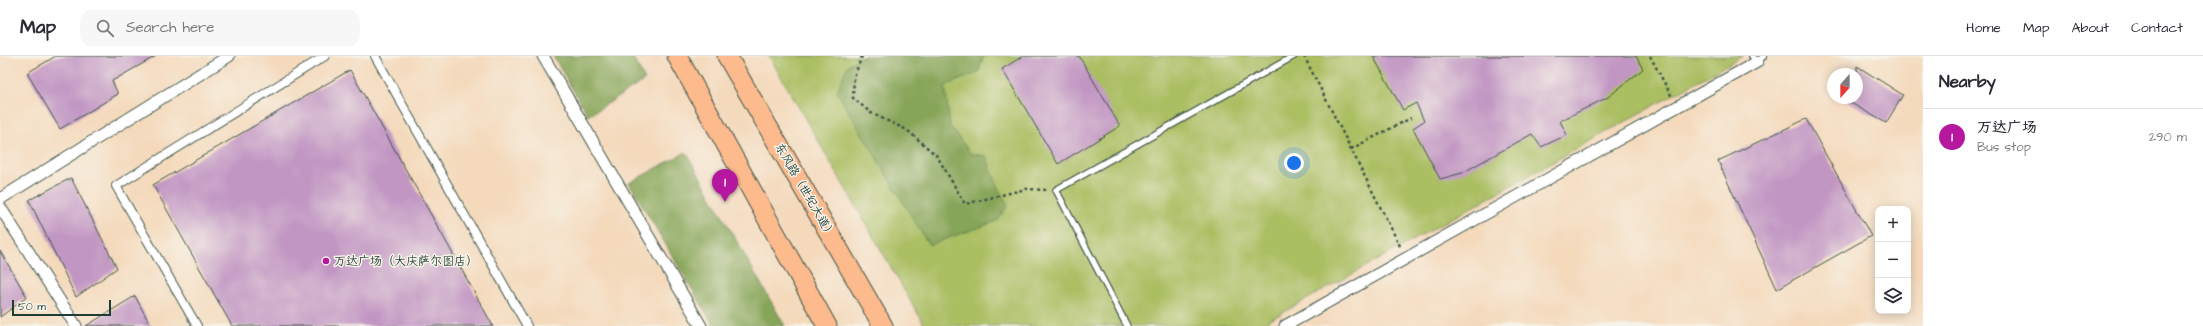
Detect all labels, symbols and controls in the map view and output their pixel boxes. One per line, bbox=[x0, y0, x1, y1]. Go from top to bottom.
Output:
search box bbox=[80, 10, 360, 46]
text: Map bbox=[20, 14, 56, 41]
icon: search bbox=[94, 17, 116, 39]
text: Search here bbox=[126, 17, 215, 38]
text: Home bbox=[1966, 18, 2001, 38]
text: Map bbox=[2023, 18, 2049, 38]
text: About bbox=[2071, 18, 2109, 38]
text: Contact bbox=[2131, 18, 2183, 38]
north arrow bbox=[1827, 68, 1863, 104]
text: Nearby bbox=[1939, 70, 1996, 94]
text: 万达广场 bbox=[1977, 117, 2037, 138]
text: 1 bbox=[1951, 128, 1953, 146]
text: 290 m bbox=[2149, 128, 2187, 146]
text: Bus stop bbox=[1977, 138, 2031, 156]
street label: 东风路（世纪大道） bbox=[771, 140, 839, 242]
your location bbox=[1284, 153, 1304, 173]
pin: 1 bbox=[712, 169, 738, 202]
map controls bbox=[1875, 206, 1911, 314]
button: + bbox=[1875, 206, 1911, 242]
button: − bbox=[1875, 242, 1911, 278]
place label: 万达广场（大庆萨尔图店） bbox=[334, 253, 478, 270]
marker: 万达广场（大庆萨尔图店） bbox=[321, 256, 331, 266]
button: layers bbox=[1875, 278, 1911, 314]
scale bar bbox=[12, 298, 111, 317]
text: 50 m bbox=[18, 299, 46, 314]

